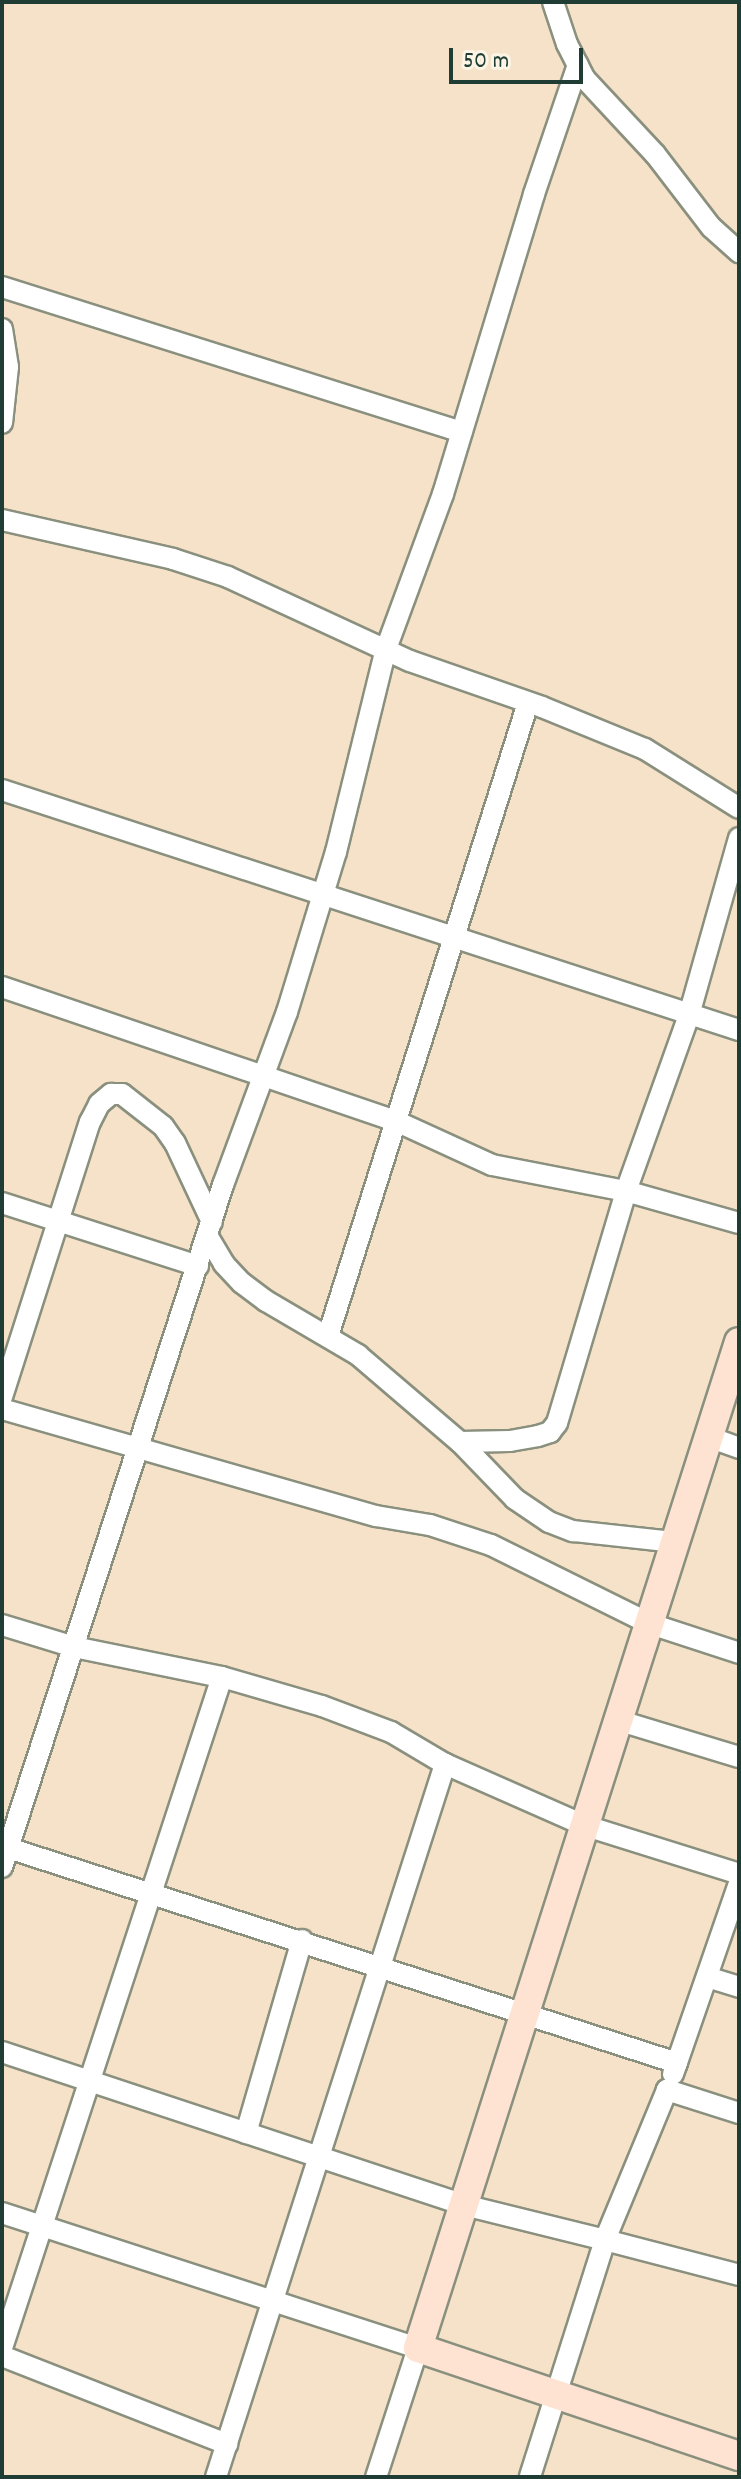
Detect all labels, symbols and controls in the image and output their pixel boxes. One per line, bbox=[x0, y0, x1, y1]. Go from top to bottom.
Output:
scale bar bbox=[453, 32, 587, 82]
text: 50 m bbox=[463, 45, 509, 79]

